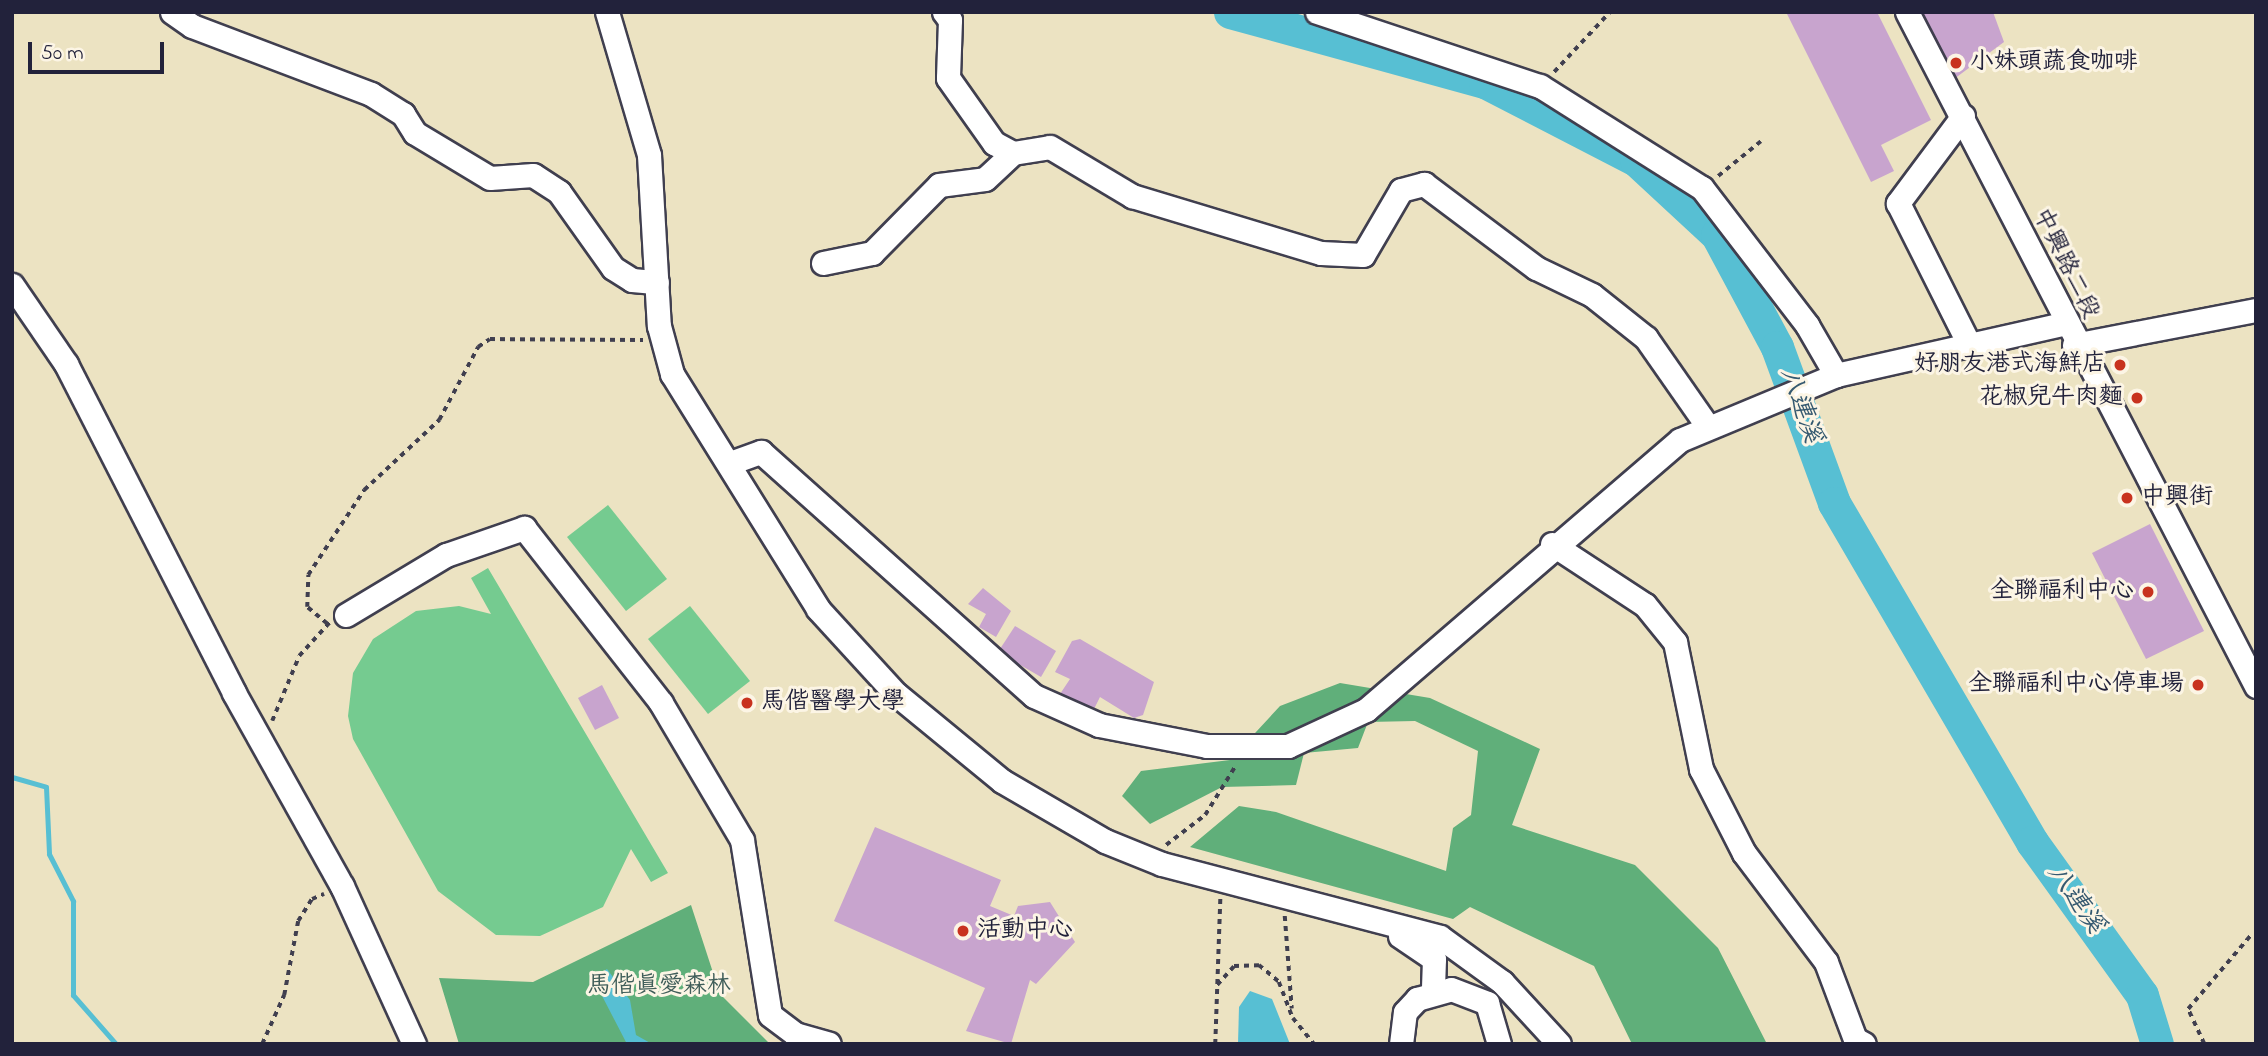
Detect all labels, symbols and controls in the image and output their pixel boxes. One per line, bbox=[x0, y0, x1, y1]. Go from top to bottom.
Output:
scale bar bbox=[32, 28, 168, 72]
text: 50 m bbox=[41, 39, 84, 69]
place label: 小妹頭蔬食咖啡 bbox=[1970, 49, 2138, 77]
marker: 小妹頭蔬食咖啡 bbox=[1948, 55, 1964, 71]
street label: 中興路二段 bbox=[2026, 204, 2104, 324]
place label: 好朋友港式海鮮店 bbox=[1914, 351, 2106, 379]
marker: 好朋友港式海鮮店 bbox=[2112, 357, 2128, 373]
water label: 八連溪 bbox=[1771, 364, 1827, 448]
place label: 花椒兒牛肉麵 bbox=[1979, 384, 2123, 412]
marker: 花椒兒牛肉麵 bbox=[2129, 390, 2145, 406]
place label: 中興街 bbox=[2141, 484, 2213, 512]
marker: 中興街 bbox=[2119, 490, 2135, 506]
place label: 全聯福利中心 bbox=[1990, 578, 2134, 606]
marker: 全聯福利中心 bbox=[2140, 584, 2156, 600]
place label: 全聯福利中心停車場 bbox=[1968, 671, 2184, 699]
marker: 全聯福利中心停車場 bbox=[2190, 677, 2206, 693]
place label: 馬偕醫學大學 bbox=[761, 689, 905, 717]
marker: 馬偕醫學大學 bbox=[739, 695, 755, 711]
water label: 八連溪 bbox=[2038, 859, 2110, 941]
place label: 活動中心 bbox=[977, 917, 1073, 945]
marker: 活動中心 bbox=[955, 923, 971, 939]
park label: 馬偕真愛森林 bbox=[587, 973, 731, 1001]

